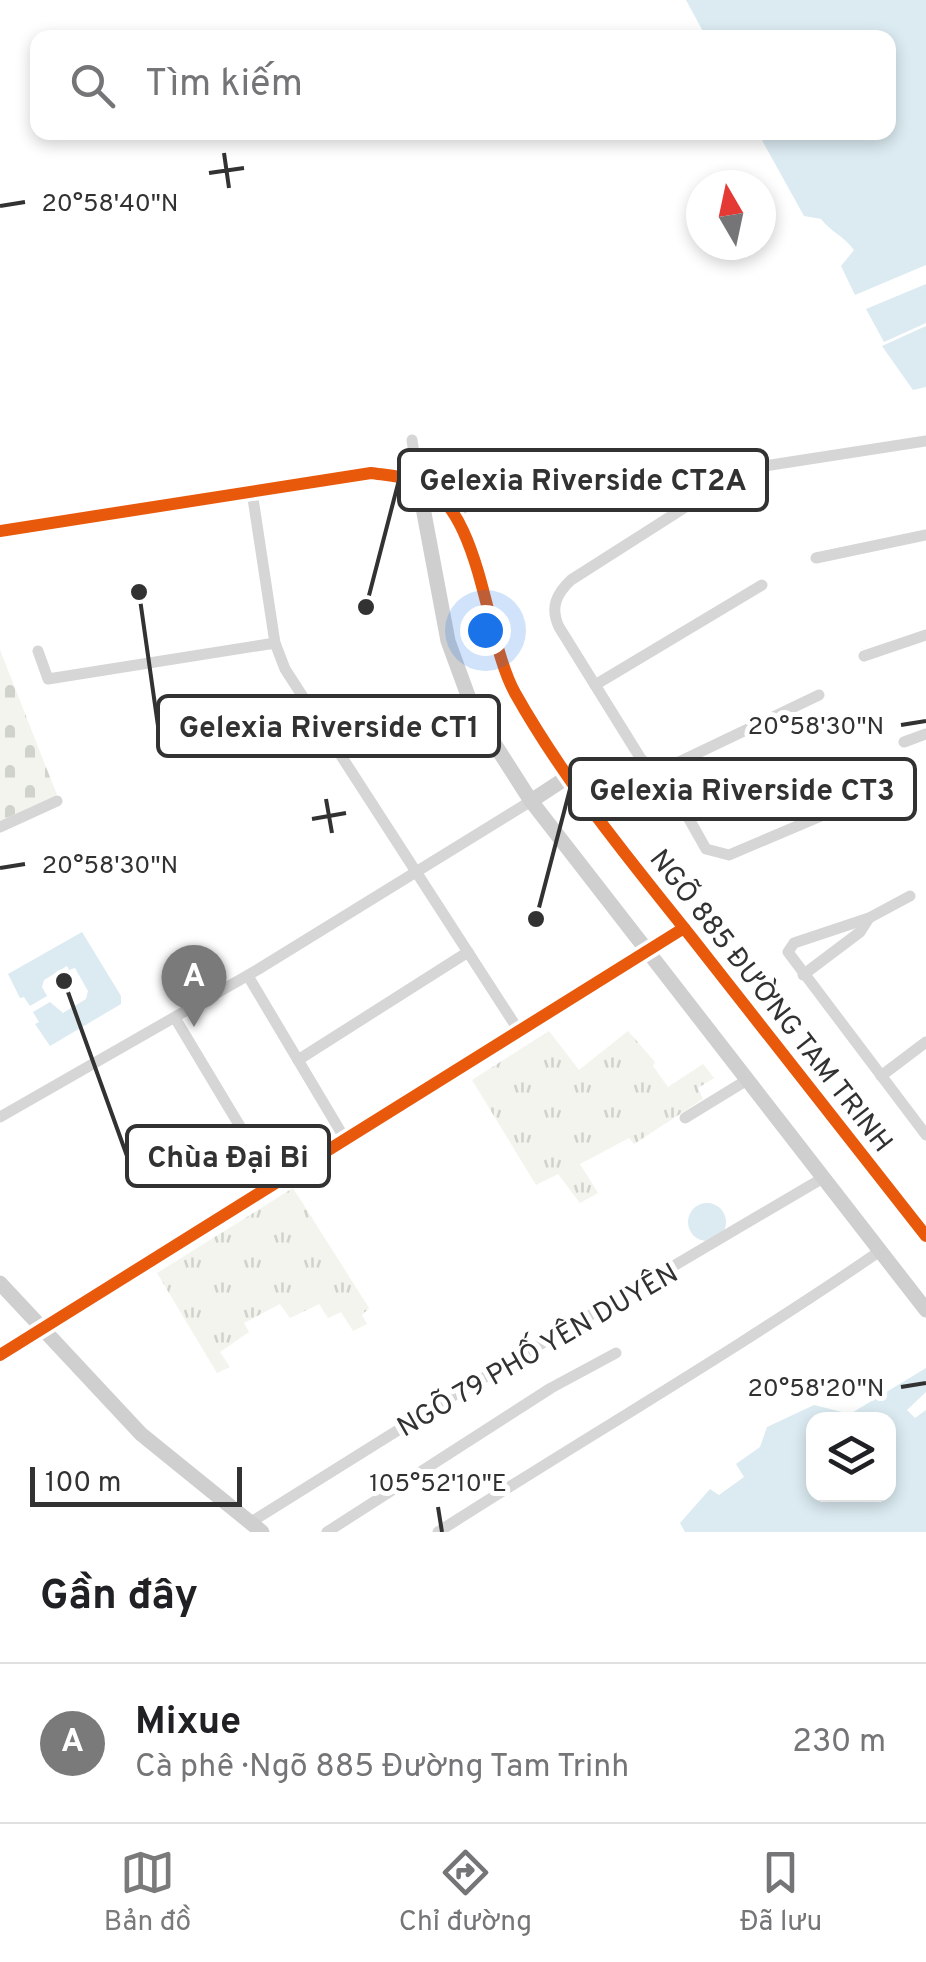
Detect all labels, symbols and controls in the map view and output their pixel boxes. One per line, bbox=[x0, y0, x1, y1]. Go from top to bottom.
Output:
search box bbox=[30, 30, 896, 140]
icon: search bbox=[65, 58, 120, 113]
text: Tìm kiếm bbox=[145, 61, 303, 110]
north arrow bbox=[686, 170, 776, 260]
text: 20°58'40"N bbox=[41, 189, 179, 221]
callout: Gelexia Riverside CT2A bbox=[399, 450, 767, 510]
text: Gelexia Riverside CT2A bbox=[419, 464, 747, 501]
your location bbox=[460, 605, 511, 656]
callout: Gelexia Riverside CT1 bbox=[158, 696, 499, 756]
text: Gelexia Riverside CT1 bbox=[179, 711, 479, 748]
text: 20°58'30"N bbox=[748, 712, 884, 744]
callout: Gelexia Riverside CT3 bbox=[570, 759, 915, 819]
text: Gelexia Riverside CT3 bbox=[589, 774, 895, 811]
street label: NGÕ 885 ĐƯỜNG TAM TRINH bbox=[640, 842, 901, 1161]
text: 20°58'30"N bbox=[42, 851, 178, 883]
pin: A bbox=[162, 944, 226, 1027]
callout: Chùa Đại Bi bbox=[127, 1126, 329, 1186]
text: Chùa Đại Bi bbox=[147, 1141, 309, 1178]
street label: NGÕ 79 PHỐ YÊN DUYÊN bbox=[389, 1251, 685, 1447]
text: 20°58'20"N bbox=[748, 1374, 884, 1406]
map controls bbox=[806, 1412, 896, 1502]
button: layers bbox=[806, 1412, 896, 1502]
scale bar bbox=[30, 1462, 242, 1506]
text: 100 m bbox=[45, 1466, 121, 1502]
text: 105°52'10"E bbox=[369, 1469, 507, 1501]
text: Gần đây bbox=[40, 1571, 198, 1624]
text: Mixue bbox=[135, 1699, 241, 1748]
text: A bbox=[61, 1723, 84, 1763]
text: 230 m bbox=[792, 1723, 886, 1763]
text: Cà phê · Ngõ 885 Đường Tam Trinh bbox=[135, 1748, 629, 1788]
tab: Bản đồ bbox=[104, 1845, 191, 1941]
tab: Chỉ đường bbox=[399, 1845, 532, 1941]
tab: Đã lưu bbox=[740, 1845, 822, 1941]

